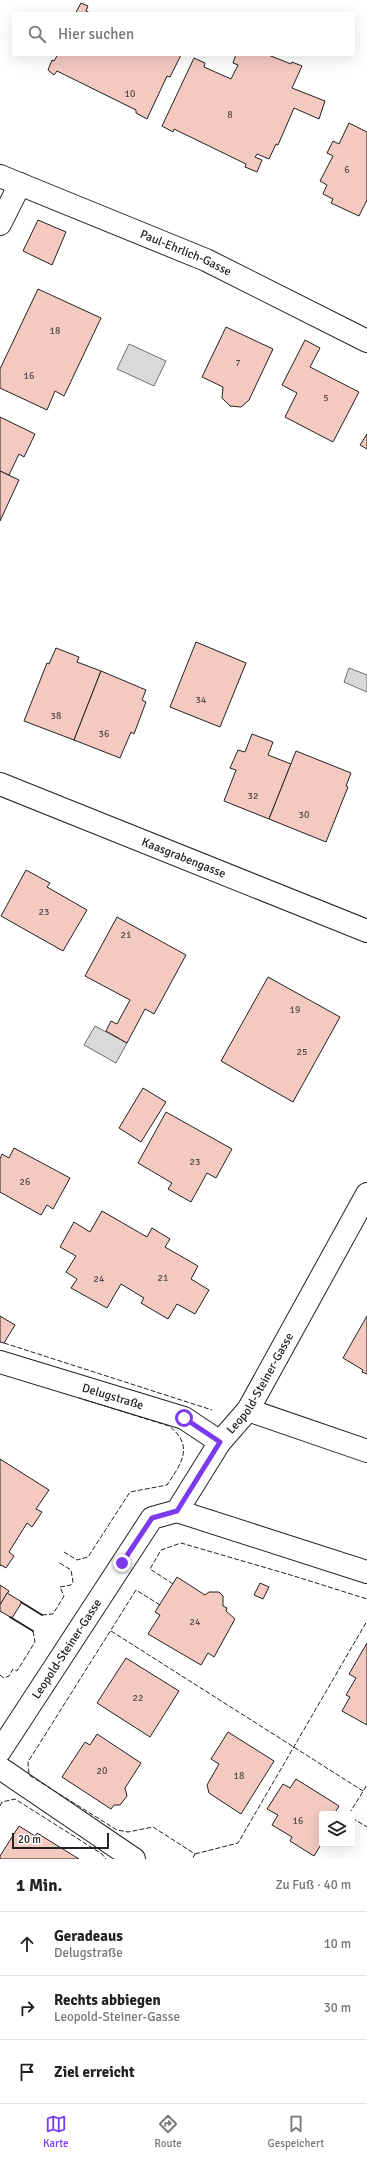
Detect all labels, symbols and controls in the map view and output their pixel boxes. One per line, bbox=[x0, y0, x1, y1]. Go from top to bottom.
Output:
search box bbox=[12, 12, 355, 56]
icon: search bbox=[26, 23, 48, 45]
text: Hier suchen bbox=[58, 25, 134, 43]
house number: 10 bbox=[125, 88, 135, 100]
house number: 8 bbox=[227, 109, 233, 121]
house number: 6 bbox=[344, 164, 350, 176]
street label: Paul-Ehrlich-Gasse bbox=[138, 227, 234, 280]
house number: 18 bbox=[50, 325, 60, 337]
house number: 7 bbox=[235, 357, 241, 369]
house number: 16 bbox=[24, 370, 34, 382]
house number: 5 bbox=[323, 392, 329, 404]
house number: 34 bbox=[196, 694, 207, 706]
house number: 38 bbox=[51, 710, 61, 722]
house number: 36 bbox=[99, 728, 109, 740]
house number: 32 bbox=[248, 790, 258, 802]
house number: 30 bbox=[299, 809, 309, 821]
street label: Kaasgrabengasse bbox=[139, 835, 228, 882]
house number: 23 bbox=[39, 906, 49, 918]
house number: 21 bbox=[121, 929, 131, 941]
house number: 19 bbox=[290, 1004, 300, 1016]
house number: 25 bbox=[297, 1046, 307, 1058]
house number: 23 bbox=[190, 1156, 200, 1168]
house number: 26 bbox=[20, 1176, 30, 1188]
house number: 21 bbox=[158, 1272, 168, 1284]
house number: 24 bbox=[94, 1273, 105, 1285]
street label: Leopold-Steiner-Gasse bbox=[223, 1330, 297, 1437]
street label: Delugstraße bbox=[80, 1380, 145, 1413]
route start bbox=[175, 1409, 193, 1427]
route end bbox=[113, 1554, 131, 1572]
street label: Leopold-Steiner-Gasse bbox=[29, 1596, 105, 1702]
house number: 24 bbox=[190, 1616, 201, 1628]
house number: 22 bbox=[133, 1692, 143, 1704]
house number: 20 bbox=[97, 1765, 107, 1777]
house number: 18 bbox=[234, 1770, 244, 1782]
map controls bbox=[319, 1811, 355, 1847]
button: layers bbox=[319, 1811, 355, 1847]
house number: 16 bbox=[293, 1815, 303, 1827]
scale bar bbox=[12, 1831, 109, 1850]
text: 20 m bbox=[18, 1833, 41, 1846]
text: 1 Min. bbox=[16, 1875, 62, 1896]
text: Zu Fuß · 40 m bbox=[275, 1877, 351, 1893]
text: Geradeaus bbox=[54, 1927, 123, 1945]
icon: ahead bbox=[16, 1933, 38, 1955]
text: 10 m bbox=[324, 1936, 351, 1952]
text: Delugstraße bbox=[54, 1945, 123, 1961]
text: Rechts abbiegen bbox=[54, 1991, 161, 2009]
icon: right bbox=[16, 1997, 38, 2019]
text: 30 m bbox=[324, 2000, 351, 2016]
text: Leopold-Steiner-Gasse bbox=[54, 2009, 180, 2025]
icon: arrive bbox=[16, 2061, 38, 2083]
text: Ziel erreicht bbox=[54, 2063, 135, 2081]
tab: Karte bbox=[43, 2113, 69, 2150]
tab: Route bbox=[154, 2113, 182, 2150]
tab: Gespeichert bbox=[268, 2113, 324, 2150]

